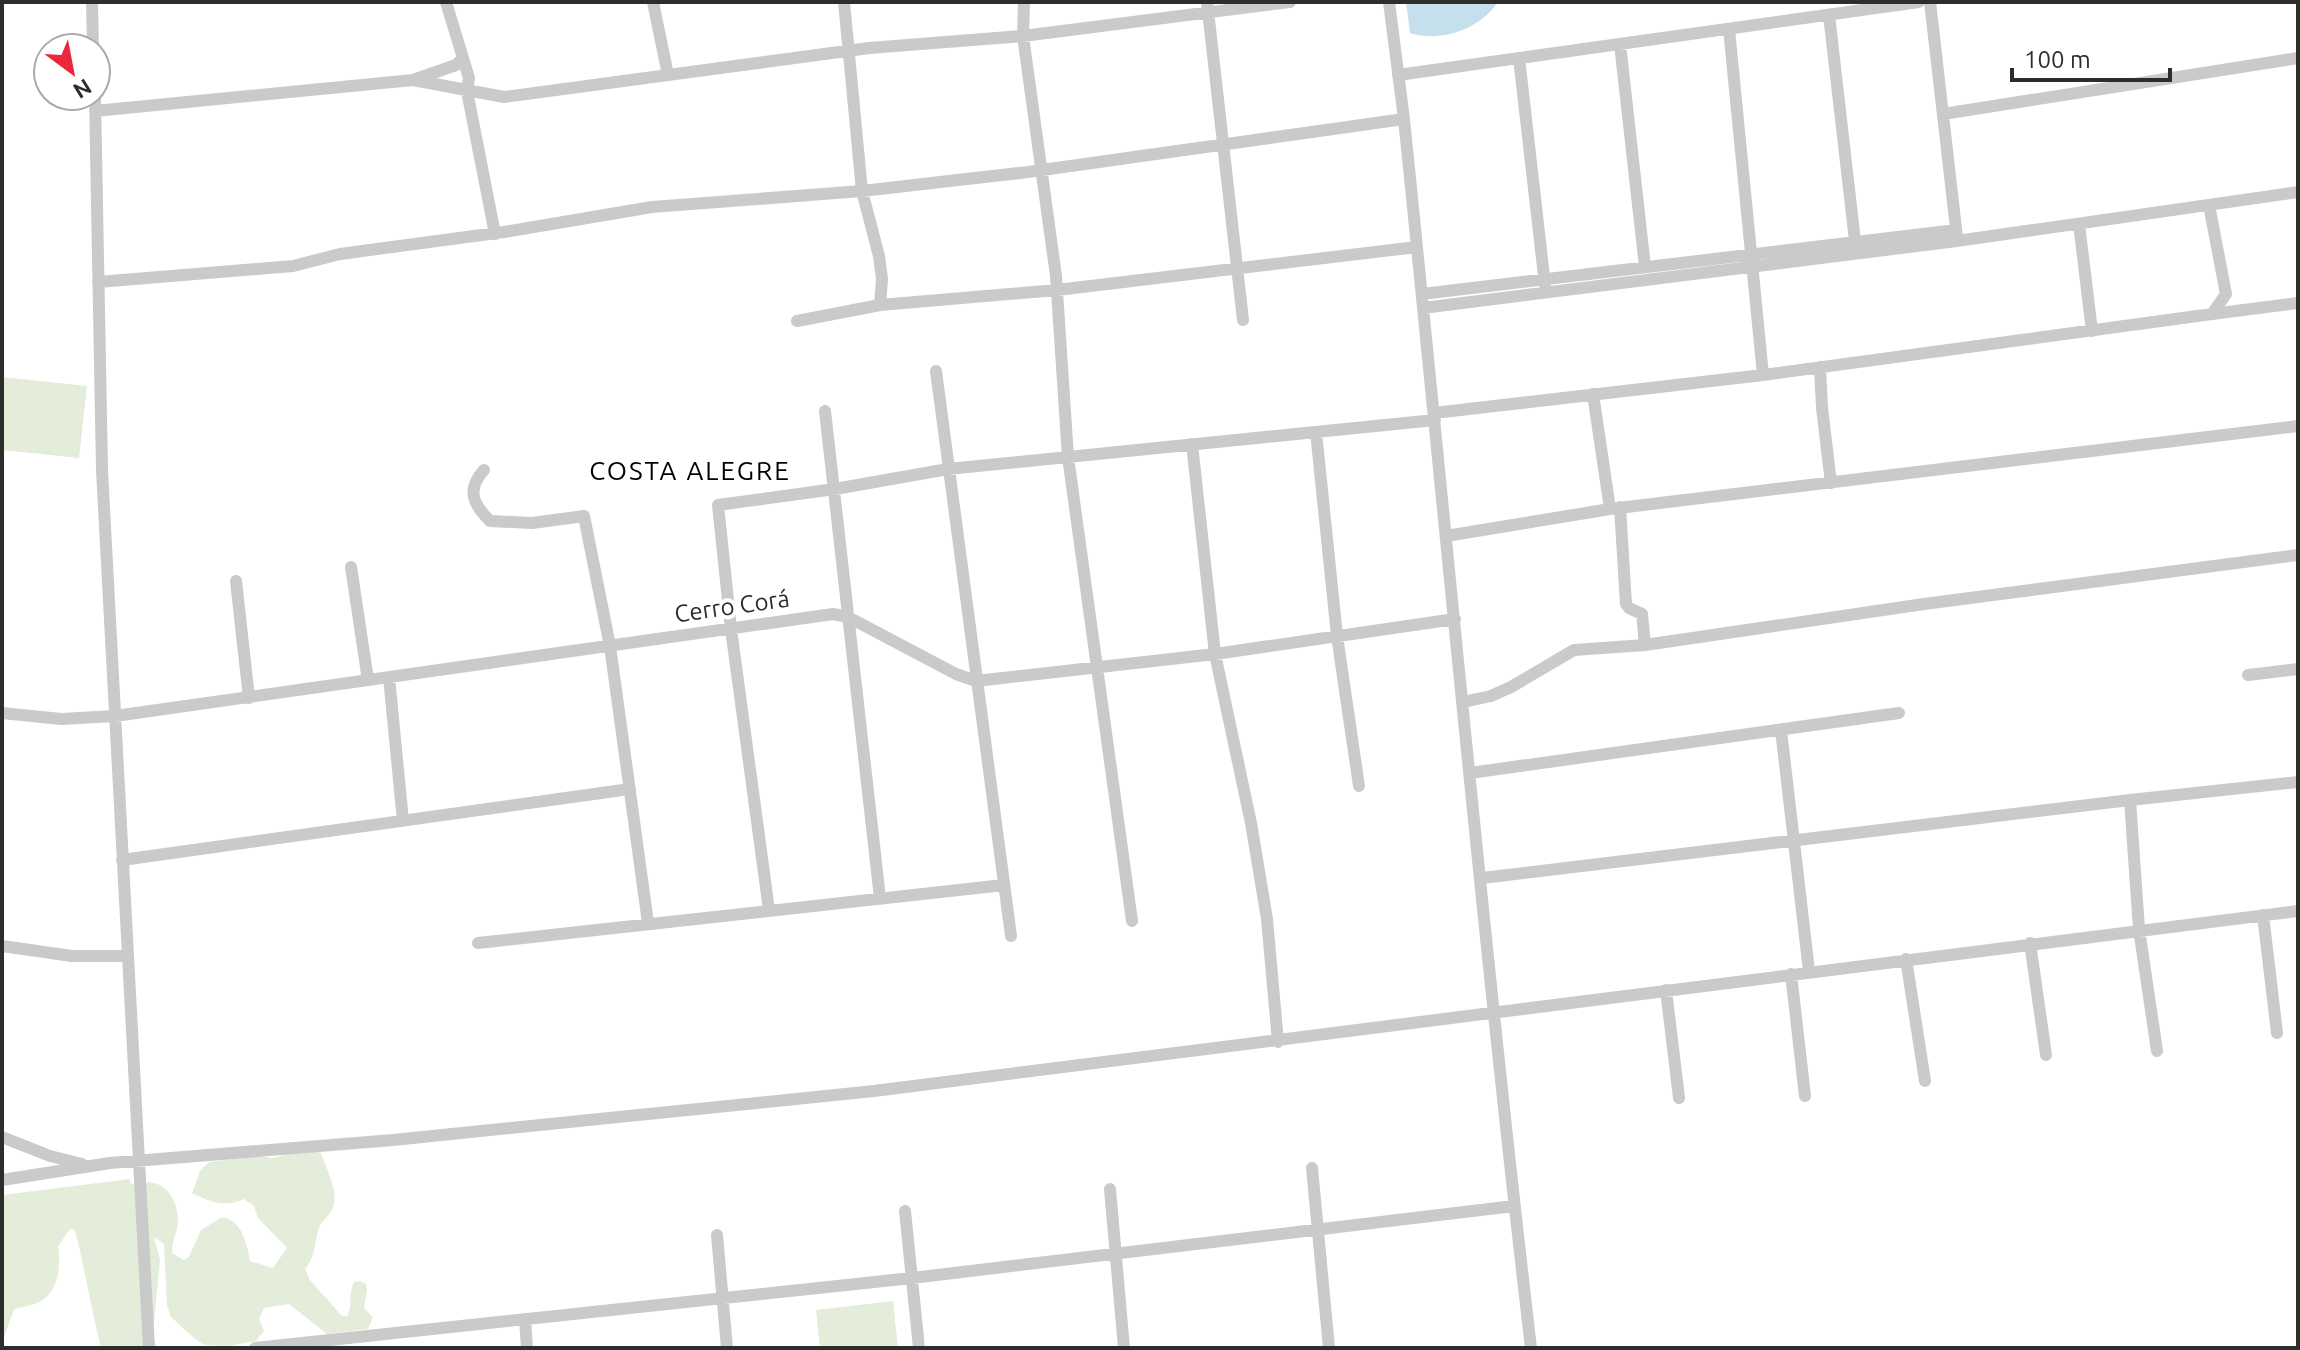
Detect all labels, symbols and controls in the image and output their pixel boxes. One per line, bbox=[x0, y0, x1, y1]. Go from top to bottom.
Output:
north arrow bbox=[32, 32, 112, 112]
scale bar bbox=[2012, 32, 2170, 82]
text: 100 m bbox=[2024, 46, 2091, 73]
text: N bbox=[69, 74, 96, 104]
district label: COSTA ALEGRE bbox=[589, 456, 791, 485]
street label: Cerro Corá bbox=[673, 585, 791, 627]

